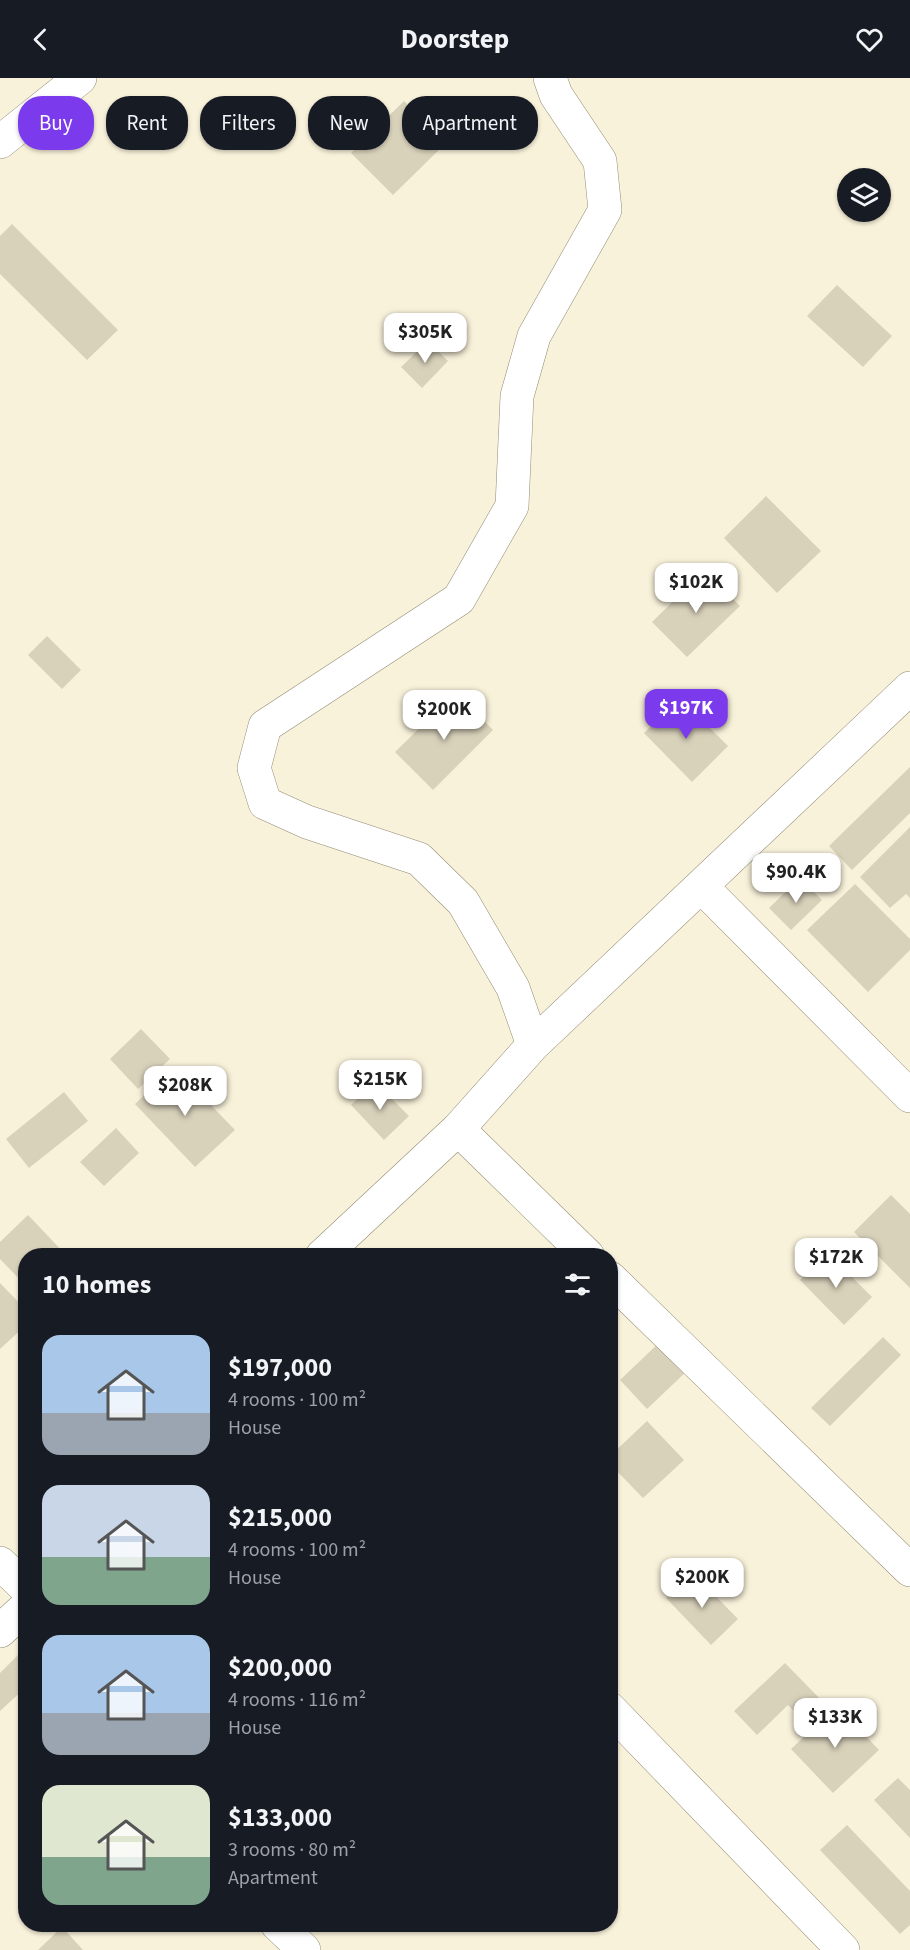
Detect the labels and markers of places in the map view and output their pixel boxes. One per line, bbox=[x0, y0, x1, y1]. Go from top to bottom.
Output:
pin: $305K bbox=[383, 313, 467, 364]
pin: $102K bbox=[654, 563, 738, 614]
pin: $197K bbox=[644, 689, 728, 740]
pin: $200K bbox=[402, 690, 486, 741]
pin: $90.4K bbox=[747, 853, 845, 904]
pin: $215K bbox=[338, 1060, 422, 1111]
pin: $208K bbox=[143, 1066, 227, 1117]
pin: $172K bbox=[794, 1238, 878, 1289]
pin: $200K bbox=[660, 1558, 744, 1609]
pin: $133K bbox=[793, 1698, 877, 1749]

